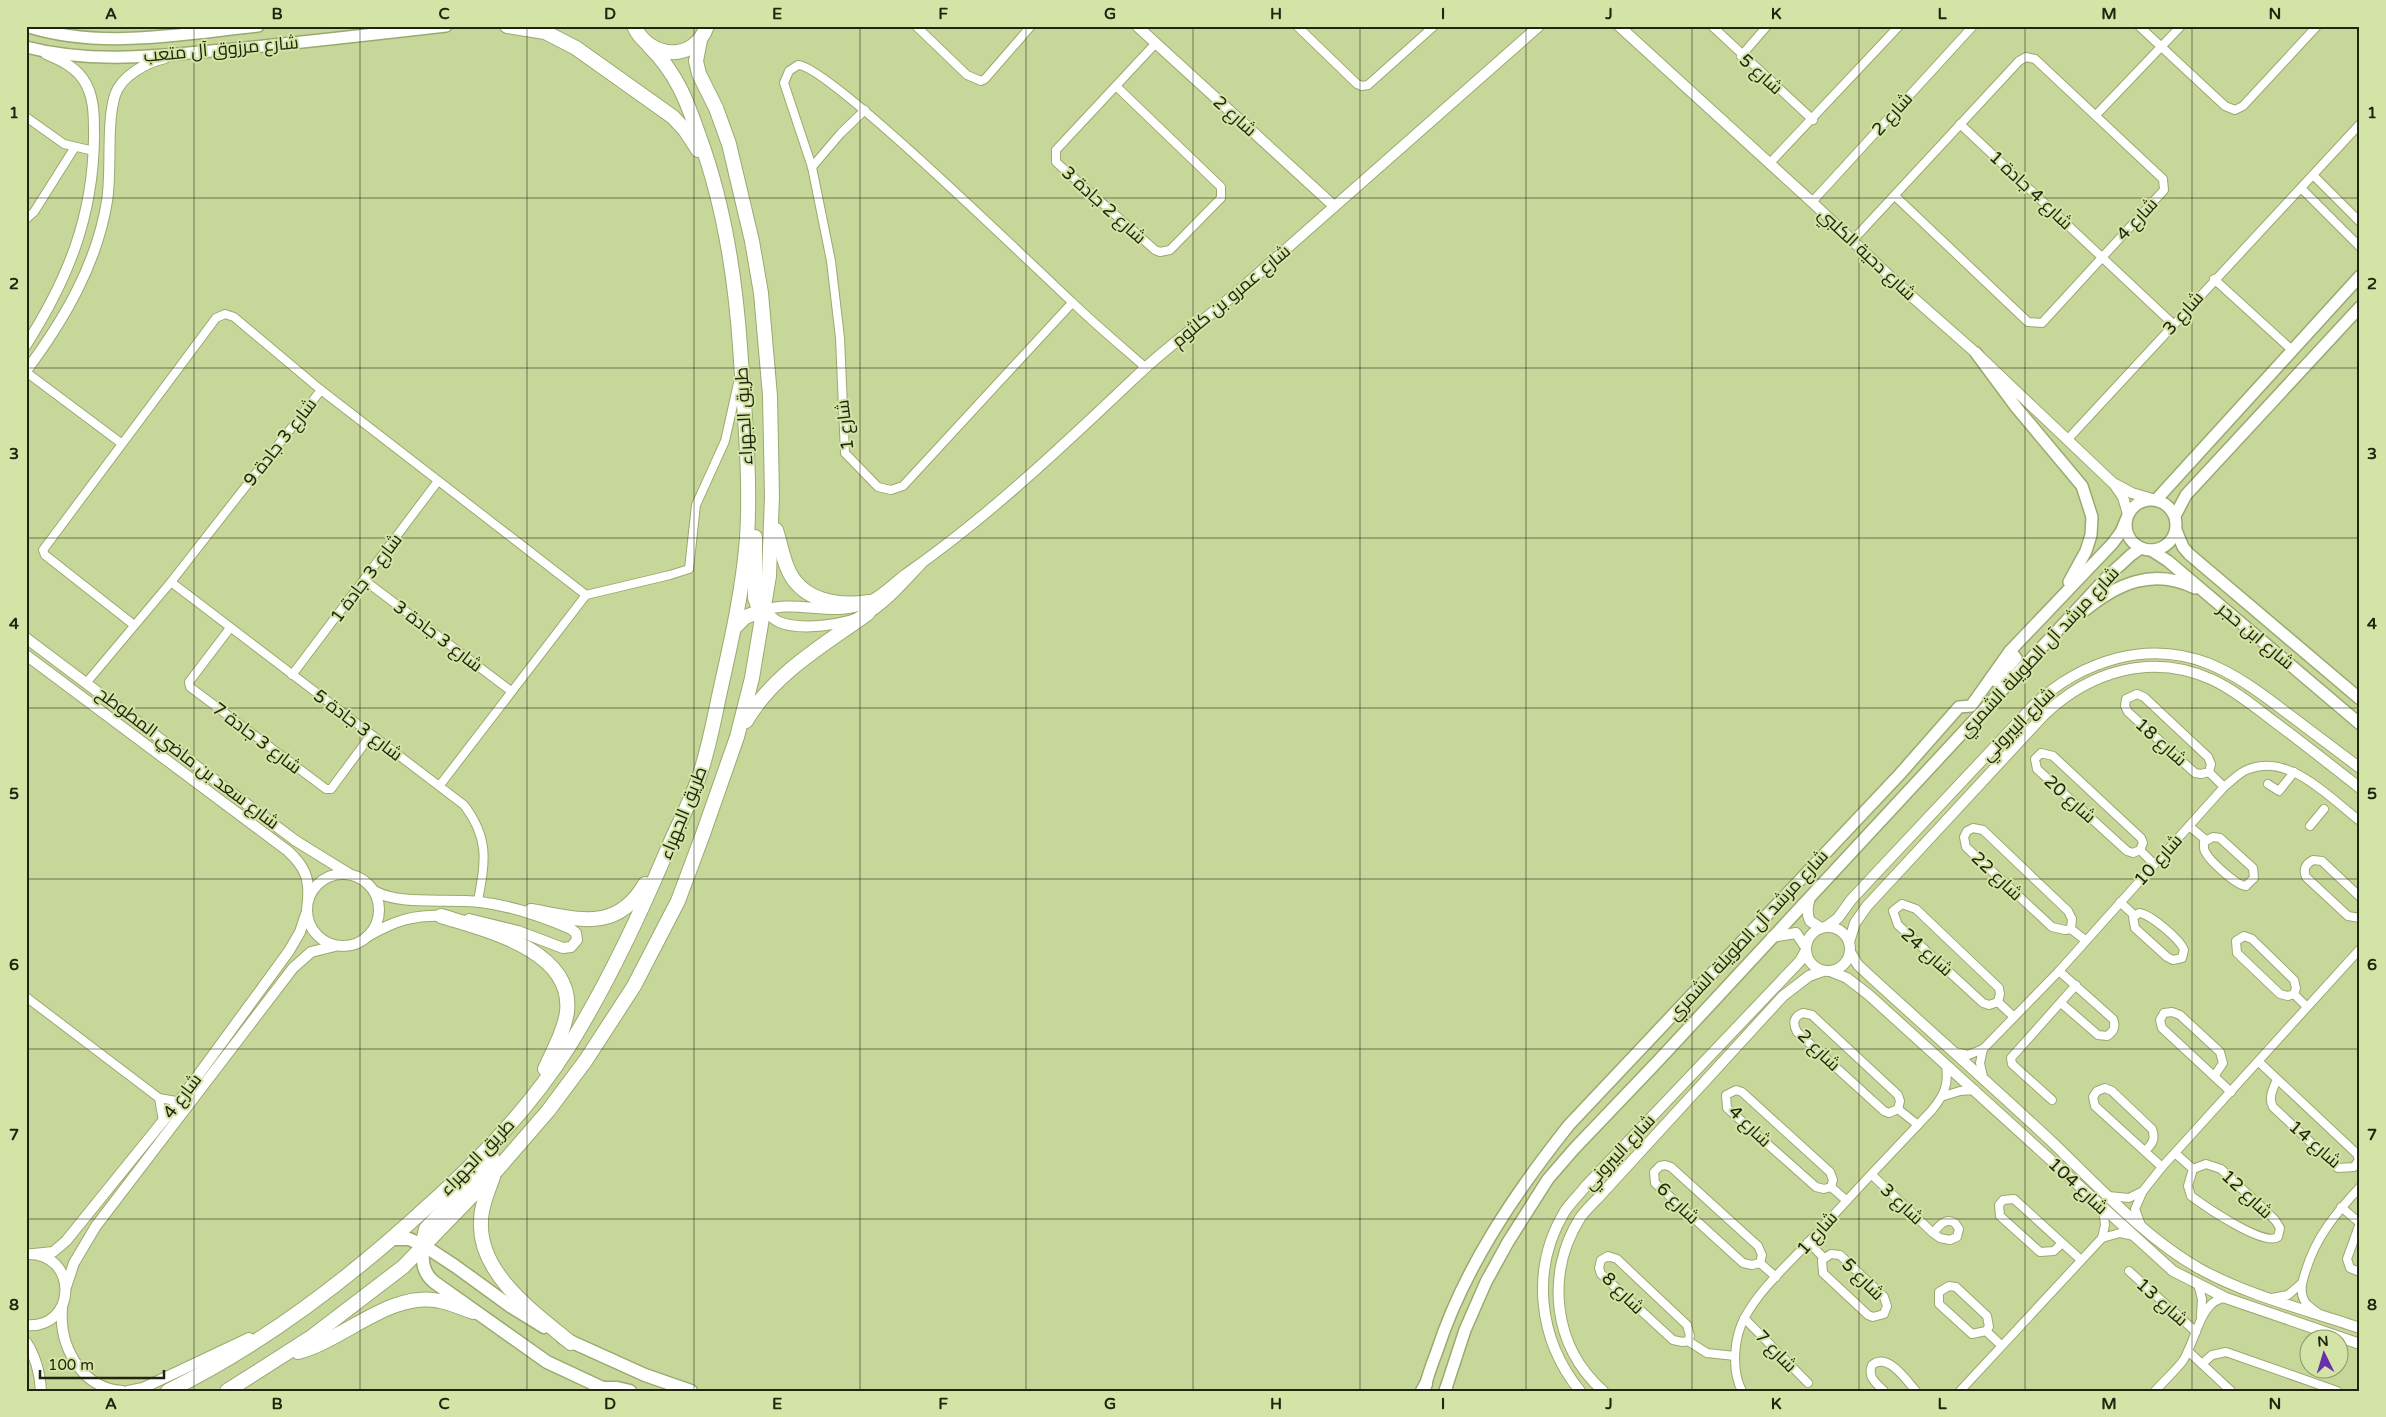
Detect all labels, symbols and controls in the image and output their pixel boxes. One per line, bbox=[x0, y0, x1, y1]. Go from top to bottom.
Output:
text: A bbox=[105, 4, 117, 24]
text: B bbox=[271, 4, 283, 24]
text: C bbox=[438, 4, 450, 24]
text: D bbox=[604, 4, 616, 24]
text: E bbox=[772, 4, 782, 24]
text: F bbox=[938, 4, 948, 24]
text: G bbox=[1104, 4, 1116, 24]
text: H bbox=[1270, 4, 1282, 24]
text: I bbox=[1441, 4, 1445, 24]
text: J bbox=[1604, 4, 1613, 24]
text: K bbox=[1771, 4, 1782, 24]
text: L bbox=[1937, 4, 1947, 24]
text: M bbox=[2101, 4, 2117, 24]
text: N bbox=[2269, 4, 2281, 24]
street label: شارع مرزوق آل متعب bbox=[142, 31, 300, 68]
street label: شارع 5 bbox=[1734, 49, 1787, 100]
street label: شارع 2 bbox=[1867, 88, 1918, 141]
street label: شارع 2 bbox=[1208, 91, 1261, 142]
text: 1 bbox=[9, 103, 19, 123]
text: 1 bbox=[2367, 103, 2377, 123]
street label: شارع 4 جادة 1 bbox=[1984, 146, 2077, 235]
street label: شارع 2 جادة 3 bbox=[1057, 161, 1151, 249]
street label: شارع 4 bbox=[2112, 193, 2163, 246]
street label: شارع دحية الكلبي bbox=[1811, 203, 1920, 307]
street label: شارع عمرو بن كلثوم bbox=[1167, 240, 1295, 353]
text: 2 bbox=[9, 274, 19, 294]
text: 2 bbox=[2367, 274, 2377, 294]
street label: شارع 3 bbox=[2158, 287, 2209, 340]
street label: طريق الجهراء bbox=[730, 366, 759, 466]
street label: شارع 3 جادة 9 bbox=[239, 393, 322, 491]
street label: شارع 1 bbox=[831, 398, 860, 451]
text: 3 bbox=[9, 444, 19, 464]
text: 3 bbox=[2367, 444, 2377, 464]
street label: شارع 3 جادة 1 bbox=[325, 529, 407, 628]
street label: شارع مرشد آل الطويلة الشمري bbox=[1954, 562, 2126, 744]
street label: شارع 3 جادة 3 bbox=[388, 595, 487, 677]
street label: شارع ابن حجر bbox=[2212, 597, 2299, 675]
text: 4 bbox=[9, 614, 19, 634]
text: 4 bbox=[2367, 614, 2377, 634]
street label: شارع سعد بن ماضي المطوطح bbox=[91, 682, 284, 835]
street label: شارع البيروني bbox=[1976, 682, 2062, 768]
street label: شارع 3 جادة 5 bbox=[308, 684, 407, 766]
street label: شارع 3 جادة 7 bbox=[207, 697, 306, 779]
street label: شارع 18 bbox=[2130, 713, 2191, 772]
street label: طريق الجهراء bbox=[654, 763, 713, 863]
street label: شارع 20 bbox=[2039, 770, 2100, 829]
text: 5 bbox=[9, 784, 19, 804]
text: 5 bbox=[2367, 784, 2377, 804]
street label: شارع 10 bbox=[2129, 830, 2188, 891]
street label: شارع مرشد آل الطويلة الشمري bbox=[1663, 845, 1835, 1027]
street label: شارع 22 bbox=[1966, 847, 2027, 906]
street label: شارع 24 bbox=[1896, 923, 1957, 982]
text: 6 bbox=[9, 955, 19, 975]
text: 6 bbox=[2367, 955, 2377, 975]
street label: شارع 2 bbox=[1792, 1024, 1845, 1076]
street label: شارع 4 bbox=[158, 1069, 207, 1124]
street label: شارع 4 bbox=[1723, 1100, 1776, 1152]
street label: شارع البيروني bbox=[1578, 1109, 1662, 1197]
street label: طريق الجهراء bbox=[435, 1114, 520, 1201]
street label: شارع 14 bbox=[2284, 1115, 2346, 1173]
text: 7 bbox=[9, 1125, 19, 1145]
text: 7 bbox=[2367, 1125, 2377, 1145]
street label: شارع 104 bbox=[2043, 1153, 2112, 1220]
street label: شارع 12 bbox=[2216, 1165, 2277, 1224]
street label: شارع 6 bbox=[1651, 1177, 1704, 1229]
street label: شارع 3 bbox=[1875, 1179, 1928, 1230]
street label: شارع 1 bbox=[1792, 1207, 1843, 1260]
street label: شارع 5 bbox=[1837, 1253, 1889, 1305]
street label: شارع 8 bbox=[1597, 1267, 1649, 1319]
street label: شارع 13 bbox=[2131, 1273, 2192, 1332]
text: 8 bbox=[9, 1295, 19, 1315]
text: 8 bbox=[2367, 1295, 2377, 1315]
street label: شارع 7 bbox=[1750, 1325, 1802, 1378]
north arrow bbox=[2298, 1330, 2348, 1380]
text: N bbox=[2317, 1333, 2329, 1351]
scale bar bbox=[40, 1347, 164, 1379]
text: 100 m bbox=[48, 1356, 94, 1374]
text: A bbox=[105, 1394, 117, 1414]
text: B bbox=[271, 1394, 283, 1414]
text: C bbox=[438, 1394, 450, 1414]
text: D bbox=[604, 1394, 616, 1414]
text: E bbox=[772, 1394, 782, 1414]
text: F bbox=[938, 1394, 948, 1414]
text: G bbox=[1104, 1394, 1116, 1414]
text: H bbox=[1270, 1394, 1282, 1414]
text: I bbox=[1441, 1394, 1445, 1414]
text: J bbox=[1604, 1394, 1613, 1414]
text: K bbox=[1771, 1394, 1782, 1414]
text: L bbox=[1937, 1394, 1947, 1414]
text: M bbox=[2101, 1394, 2117, 1414]
text: N bbox=[2269, 1394, 2281, 1414]

